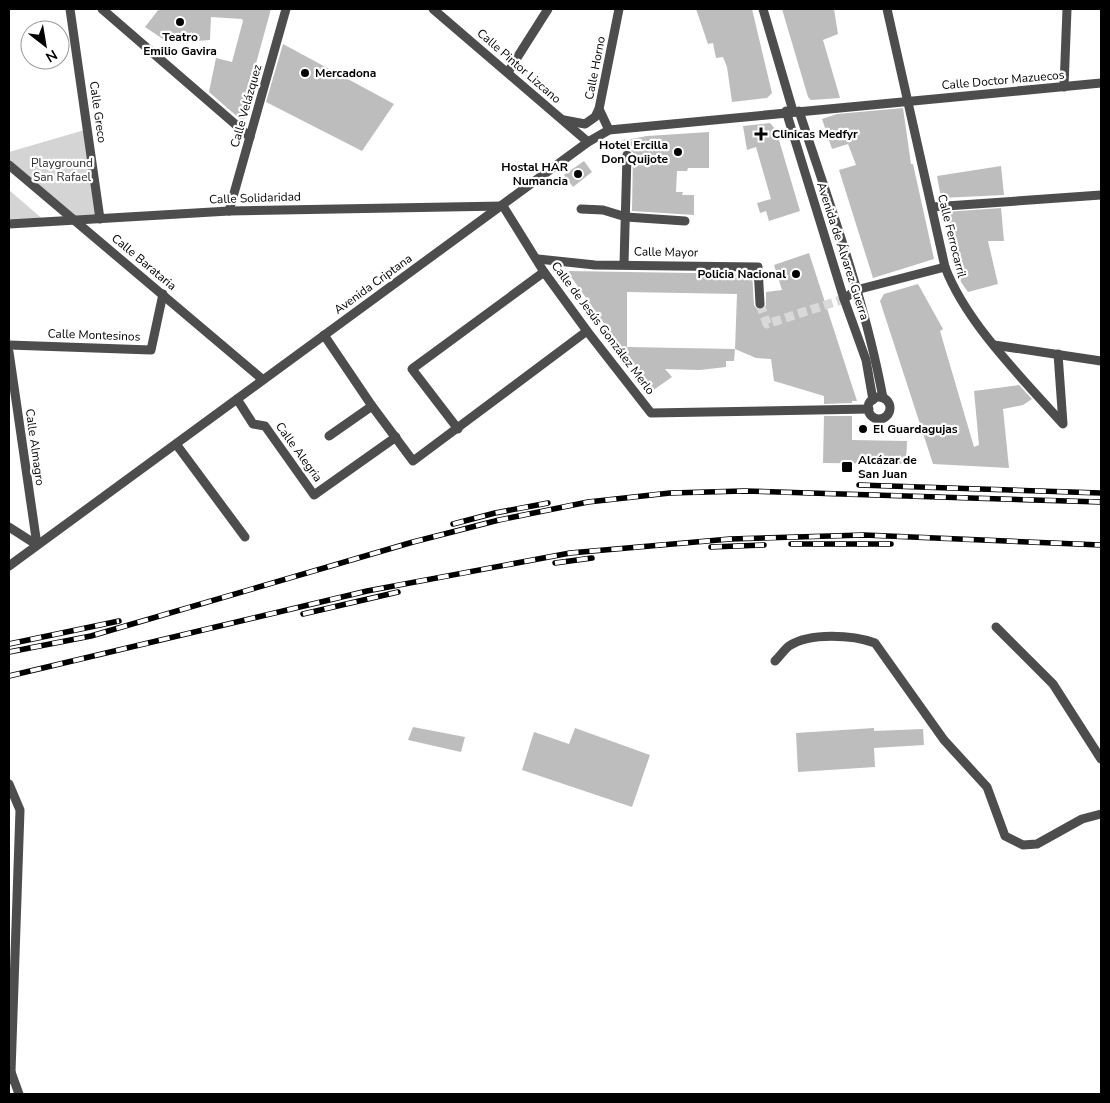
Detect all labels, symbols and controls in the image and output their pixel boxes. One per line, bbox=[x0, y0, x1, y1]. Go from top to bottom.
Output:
marker: Teatro Emilio Gavira bbox=[174, 16, 186, 28]
north arrow bbox=[20, 20, 70, 70]
street label: Calle Pintor Lizcano bbox=[474, 25, 565, 107]
place label: Teatro Emilio Gavira bbox=[143, 29, 217, 59]
street label: Calle Horno bbox=[581, 35, 609, 101]
text: N bbox=[42, 45, 61, 67]
street label: Calle Velázquez bbox=[226, 62, 266, 149]
place label: Mercadona bbox=[315, 65, 376, 81]
marker: Mercadona bbox=[299, 67, 311, 79]
street label: Calle Doctor Mazuecos bbox=[941, 67, 1065, 93]
street label: Calle Greco bbox=[86, 80, 110, 144]
place label: Clinicas Medfyr bbox=[772, 126, 858, 142]
marker: Clinicas Medfyr bbox=[754, 127, 768, 141]
place label: Hotel Ercilla Don Quijote bbox=[599, 137, 668, 167]
marker: Hotel Ercilla Don Quijote bbox=[672, 146, 684, 158]
park label: Playground San Rafael bbox=[31, 155, 93, 185]
place label: Hostal HAR Numancia bbox=[501, 159, 569, 189]
marker: Hostal HAR Numancia bbox=[572, 168, 584, 180]
street label: Avenida de Álvarez Guerra bbox=[813, 180, 873, 322]
street label: Calle Solidaridad bbox=[209, 188, 301, 208]
street label: Calle Ferrocarril bbox=[934, 193, 970, 280]
street label: Calle Barataria bbox=[108, 230, 180, 294]
street label: Calle Mayor bbox=[634, 243, 699, 261]
street label: Avenida Criptana bbox=[331, 250, 415, 318]
street label: Calle de Jesús González Merlo bbox=[548, 258, 658, 398]
place label: Policia Nacional bbox=[698, 266, 786, 282]
marker: Policia Nacional bbox=[790, 268, 802, 280]
street label: Calle Montesinos bbox=[47, 325, 141, 345]
street label: Calle Almagro bbox=[22, 407, 48, 487]
street label: Calle Alegria bbox=[272, 419, 326, 485]
place label: El Guardagujas bbox=[873, 421, 958, 437]
marker: El Guardagujas bbox=[857, 423, 869, 435]
place label: Alcázar de San Juan bbox=[858, 452, 917, 482]
marker: Alcázar de San Juan bbox=[840, 460, 854, 474]

